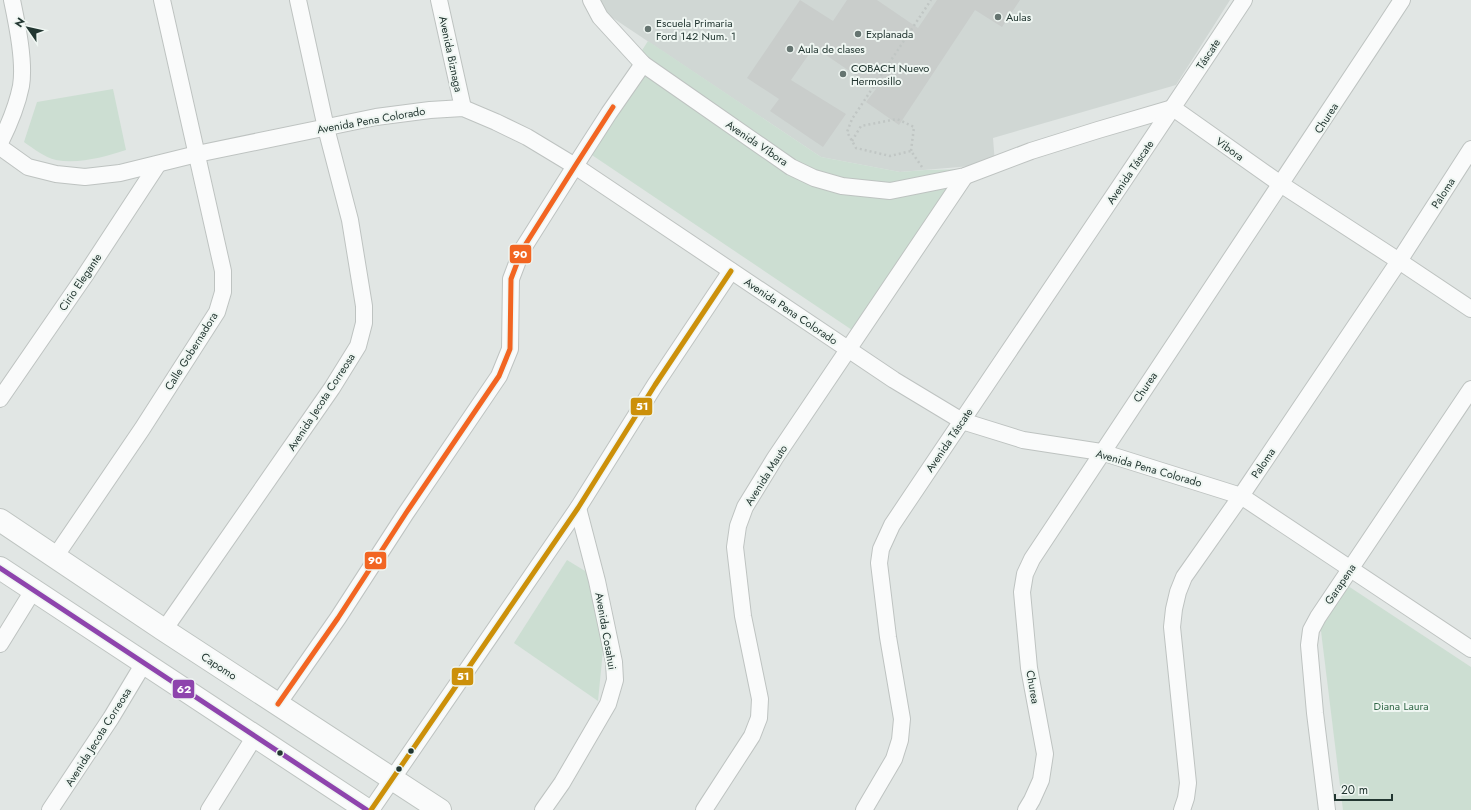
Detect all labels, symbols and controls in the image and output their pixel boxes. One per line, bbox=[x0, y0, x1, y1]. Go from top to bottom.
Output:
north arrow bbox=[8, 8, 48, 48]
place label: Aulas bbox=[1006, 9, 1032, 25]
marker: Aulas bbox=[993, 12, 1003, 22]
text: N bbox=[11, 14, 29, 31]
street label: Avenida Biznaga bbox=[435, 15, 467, 93]
place label: Escuela Primaria Ford 142 Num. 1 bbox=[656, 15, 736, 44]
marker: Escuela Primaria Ford 142 Num. 1 bbox=[643, 24, 653, 34]
place label: Explanada bbox=[866, 26, 913, 42]
marker: Explanada bbox=[853, 29, 863, 39]
street label: Táscate bbox=[1192, 35, 1224, 73]
place label: Aula de clases bbox=[798, 41, 865, 57]
marker: Aula de clases bbox=[785, 44, 795, 54]
place label: COBACH Nuevo Hermosillo bbox=[851, 60, 929, 89]
marker: COBACH Nuevo Hermosillo bbox=[838, 69, 848, 79]
street label: Churea bbox=[1310, 100, 1342, 136]
street label: Avenida Pena Colorado bbox=[316, 103, 426, 137]
street label: Avenida Víbora bbox=[723, 116, 791, 170]
street label: Vibora bbox=[1213, 133, 1247, 165]
street label: Avenida Táscate bbox=[1103, 136, 1158, 207]
street label: Paloma bbox=[1427, 175, 1459, 211]
line badge: 90 bbox=[509, 244, 532, 264]
text: 90 bbox=[513, 246, 527, 262]
street label: Cirio Elegante bbox=[55, 250, 105, 314]
street label: Avenida Pena Colorado bbox=[741, 274, 841, 348]
street label: Calle Gobernadora bbox=[161, 309, 221, 393]
street label: Avenida Jecota Correosa bbox=[283, 350, 359, 454]
street label: Churea bbox=[1129, 369, 1161, 405]
line badge: 51 bbox=[630, 397, 653, 416]
text: 51 bbox=[636, 398, 648, 414]
street label: Avenida Táscate bbox=[922, 404, 977, 475]
street label: Avenida Mauto bbox=[741, 441, 791, 509]
street label: Avenida Pena Colorado bbox=[1094, 445, 1204, 491]
street label: Paloma bbox=[1247, 445, 1279, 481]
line badge: 90 bbox=[364, 551, 387, 570]
text: 90 bbox=[368, 552, 382, 568]
street label: Garapena bbox=[1321, 561, 1359, 607]
street label: Avenida Cosahui bbox=[591, 591, 621, 671]
street label: Capomo bbox=[198, 648, 240, 684]
line badge: 51 bbox=[451, 667, 474, 686]
text: 51 bbox=[457, 668, 469, 684]
street label: Churea bbox=[1022, 669, 1044, 705]
line badge: 62 bbox=[172, 679, 195, 699]
text: 62 bbox=[177, 681, 191, 697]
street label: Avenida Jecota Correosa bbox=[61, 685, 135, 789]
park label: Diana Laura bbox=[1373, 698, 1429, 714]
unlabelled marker bbox=[406, 746, 416, 756]
unlabelled marker bbox=[275, 748, 285, 758]
unlabelled marker bbox=[394, 764, 404, 774]
scale bar bbox=[1335, 776, 1392, 802]
text: 20 m bbox=[1341, 781, 1368, 799]

